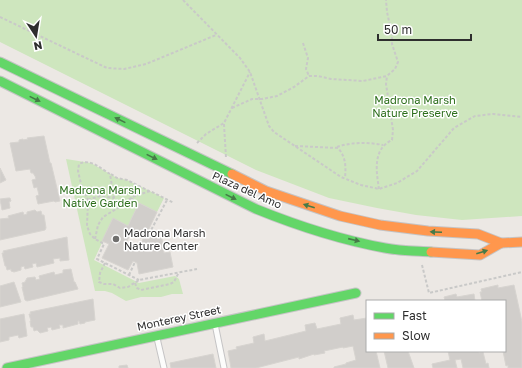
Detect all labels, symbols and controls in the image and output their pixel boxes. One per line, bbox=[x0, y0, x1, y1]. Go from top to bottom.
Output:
north arrow bbox=[16, 16, 56, 56]
scale bar bbox=[378, 16, 471, 42]
text: 50 m bbox=[384, 22, 412, 37]
text: N bbox=[33, 39, 44, 53]
park label: Madrona Marsh Nature Preserve bbox=[372, 93, 458, 119]
one-way arrow bbox=[30, 96, 41, 102]
one-way arrow bbox=[115, 117, 126, 123]
one-way arrow bbox=[146, 154, 157, 160]
street label: Plaza del Amo bbox=[210, 168, 284, 211]
park label: Madrona Marsh Native Garden bbox=[59, 183, 141, 209]
one-way arrow bbox=[226, 194, 237, 200]
one-way arrow bbox=[303, 203, 315, 209]
place label: Madrona Marsh Nature Center bbox=[124, 226, 206, 252]
one-way arrow bbox=[430, 228, 442, 235]
marker: Madrona Marsh Nature Center bbox=[111, 234, 121, 244]
one-way arrow bbox=[347, 238, 360, 244]
one-way arrow bbox=[476, 249, 488, 255]
legend bbox=[366, 300, 506, 352]
street label: Monterey Street bbox=[136, 302, 222, 333]
text: Fast bbox=[402, 308, 427, 323]
text: Slow bbox=[402, 328, 430, 343]

